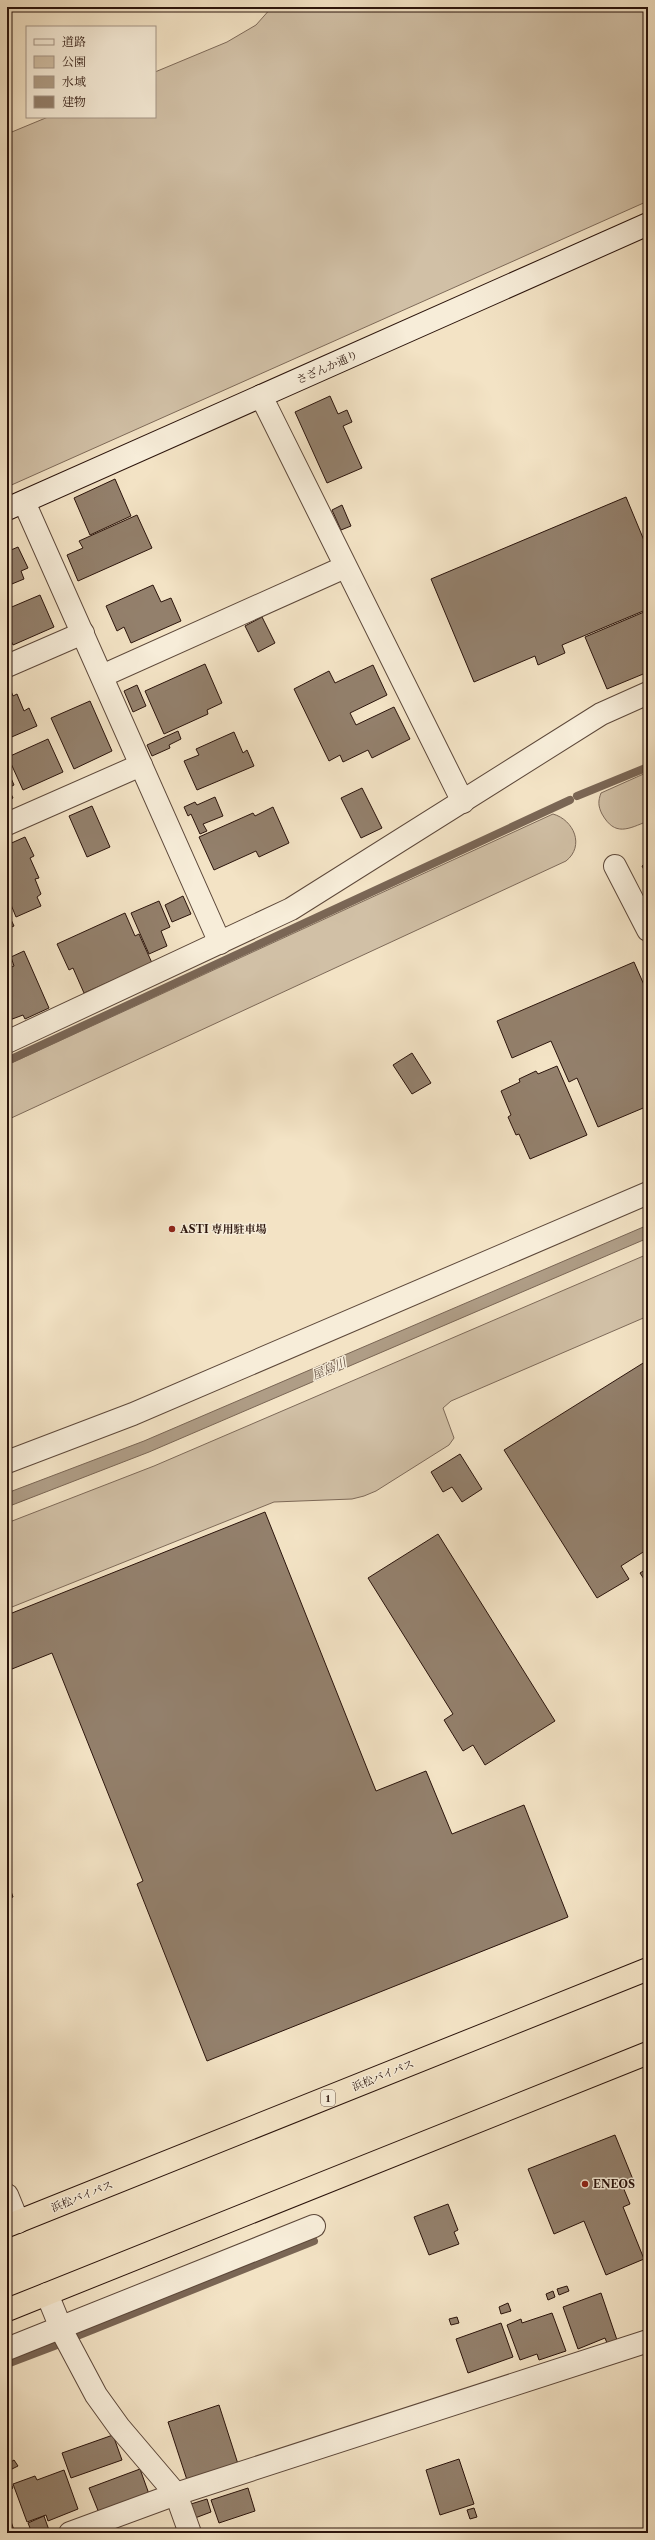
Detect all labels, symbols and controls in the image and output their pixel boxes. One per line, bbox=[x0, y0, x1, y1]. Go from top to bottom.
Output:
legend bbox=[26, 26, 156, 118]
text: 道路 bbox=[62, 34, 86, 49]
text: 公園 bbox=[62, 54, 86, 69]
text: 水域 bbox=[62, 74, 86, 89]
text: 建物 bbox=[62, 94, 86, 109]
street label: さざんか通り bbox=[294, 347, 360, 387]
place label: ASTI 専用駐車場 bbox=[179, 1222, 266, 1236]
marker: ASTI 専用駐車場 bbox=[167, 1224, 177, 1234]
water label: 屋島川 bbox=[309, 1354, 350, 1382]
street label: 浜松バイパス bbox=[350, 2056, 416, 2094]
road number: 1 bbox=[321, 2090, 335, 2106]
street label: 浜松バイパス bbox=[49, 2177, 115, 2215]
place label: ENEOS bbox=[593, 2177, 635, 2191]
marker: ENEOS bbox=[580, 2179, 590, 2189]

